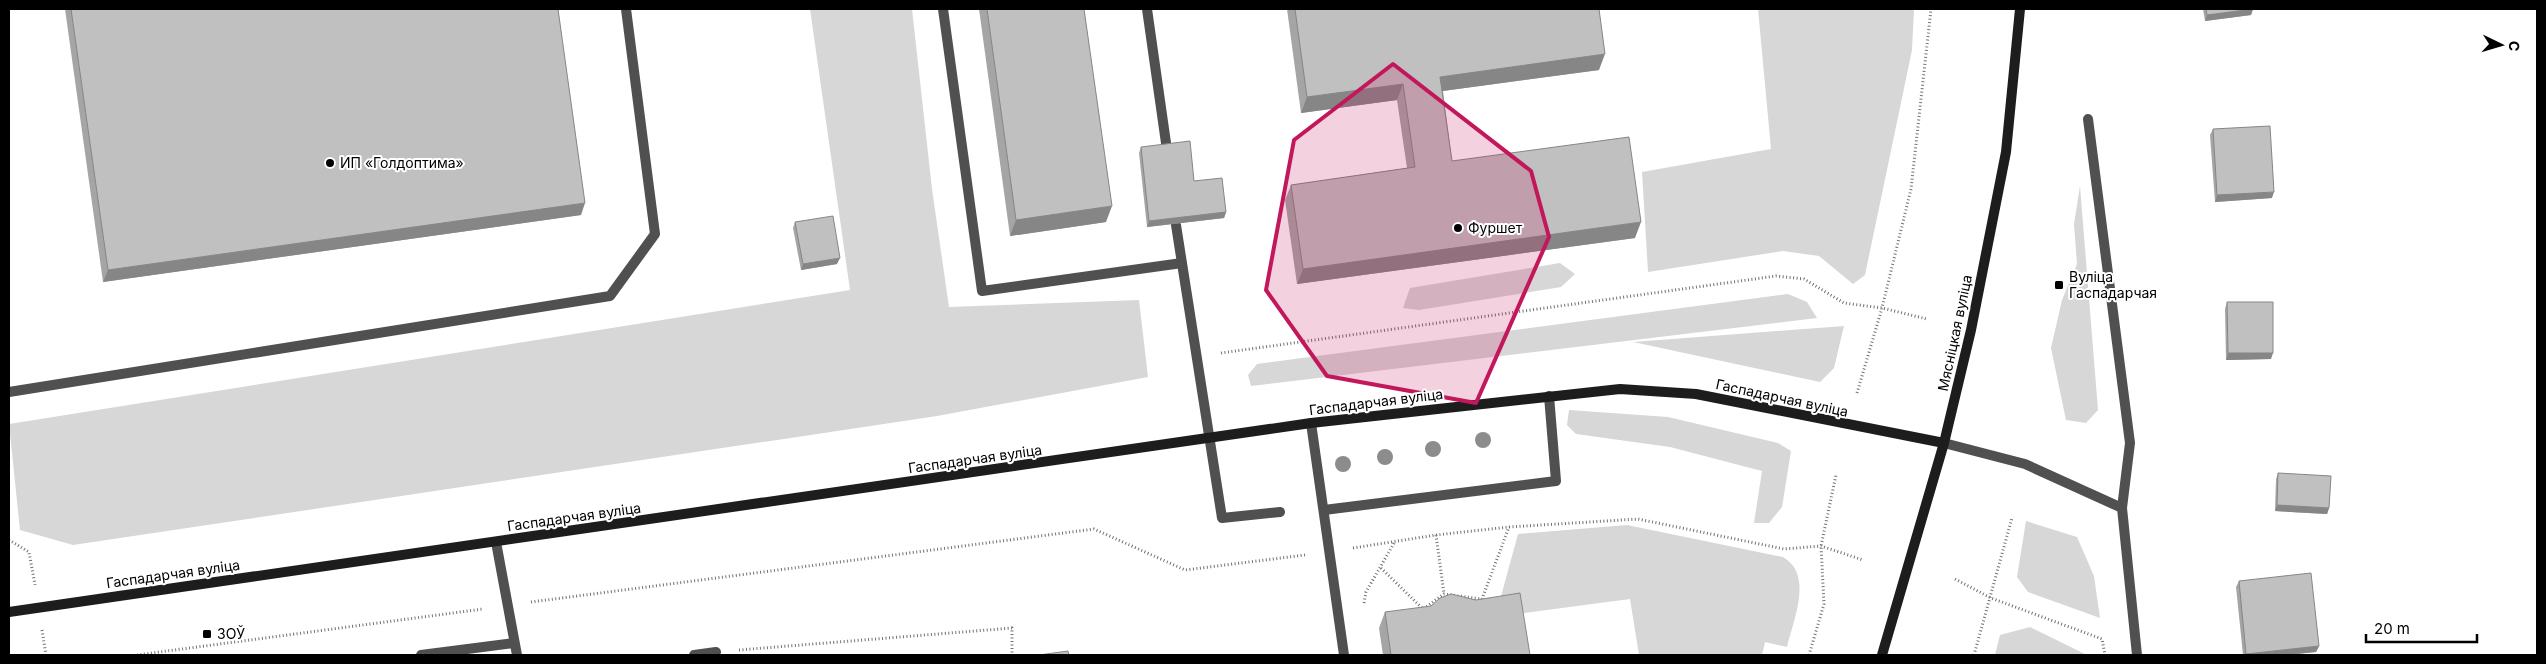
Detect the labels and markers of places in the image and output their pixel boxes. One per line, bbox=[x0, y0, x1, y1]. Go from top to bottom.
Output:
place label: ИП «Голдоптима» bbox=[340, 154, 464, 171]
marker: ИП «Голдоптима» bbox=[324, 157, 336, 169]
place label: Фуршет bbox=[1468, 219, 1523, 236]
marker: Фуршет bbox=[1452, 222, 1464, 234]
place label: Вуліца Гаспадарчая bbox=[2069, 268, 2157, 301]
marker: Вуліца Гаспадарчая bbox=[2053, 279, 2065, 291]
place label: ЗОЎ bbox=[217, 624, 245, 642]
marker: ЗОЎ bbox=[201, 628, 213, 640]

